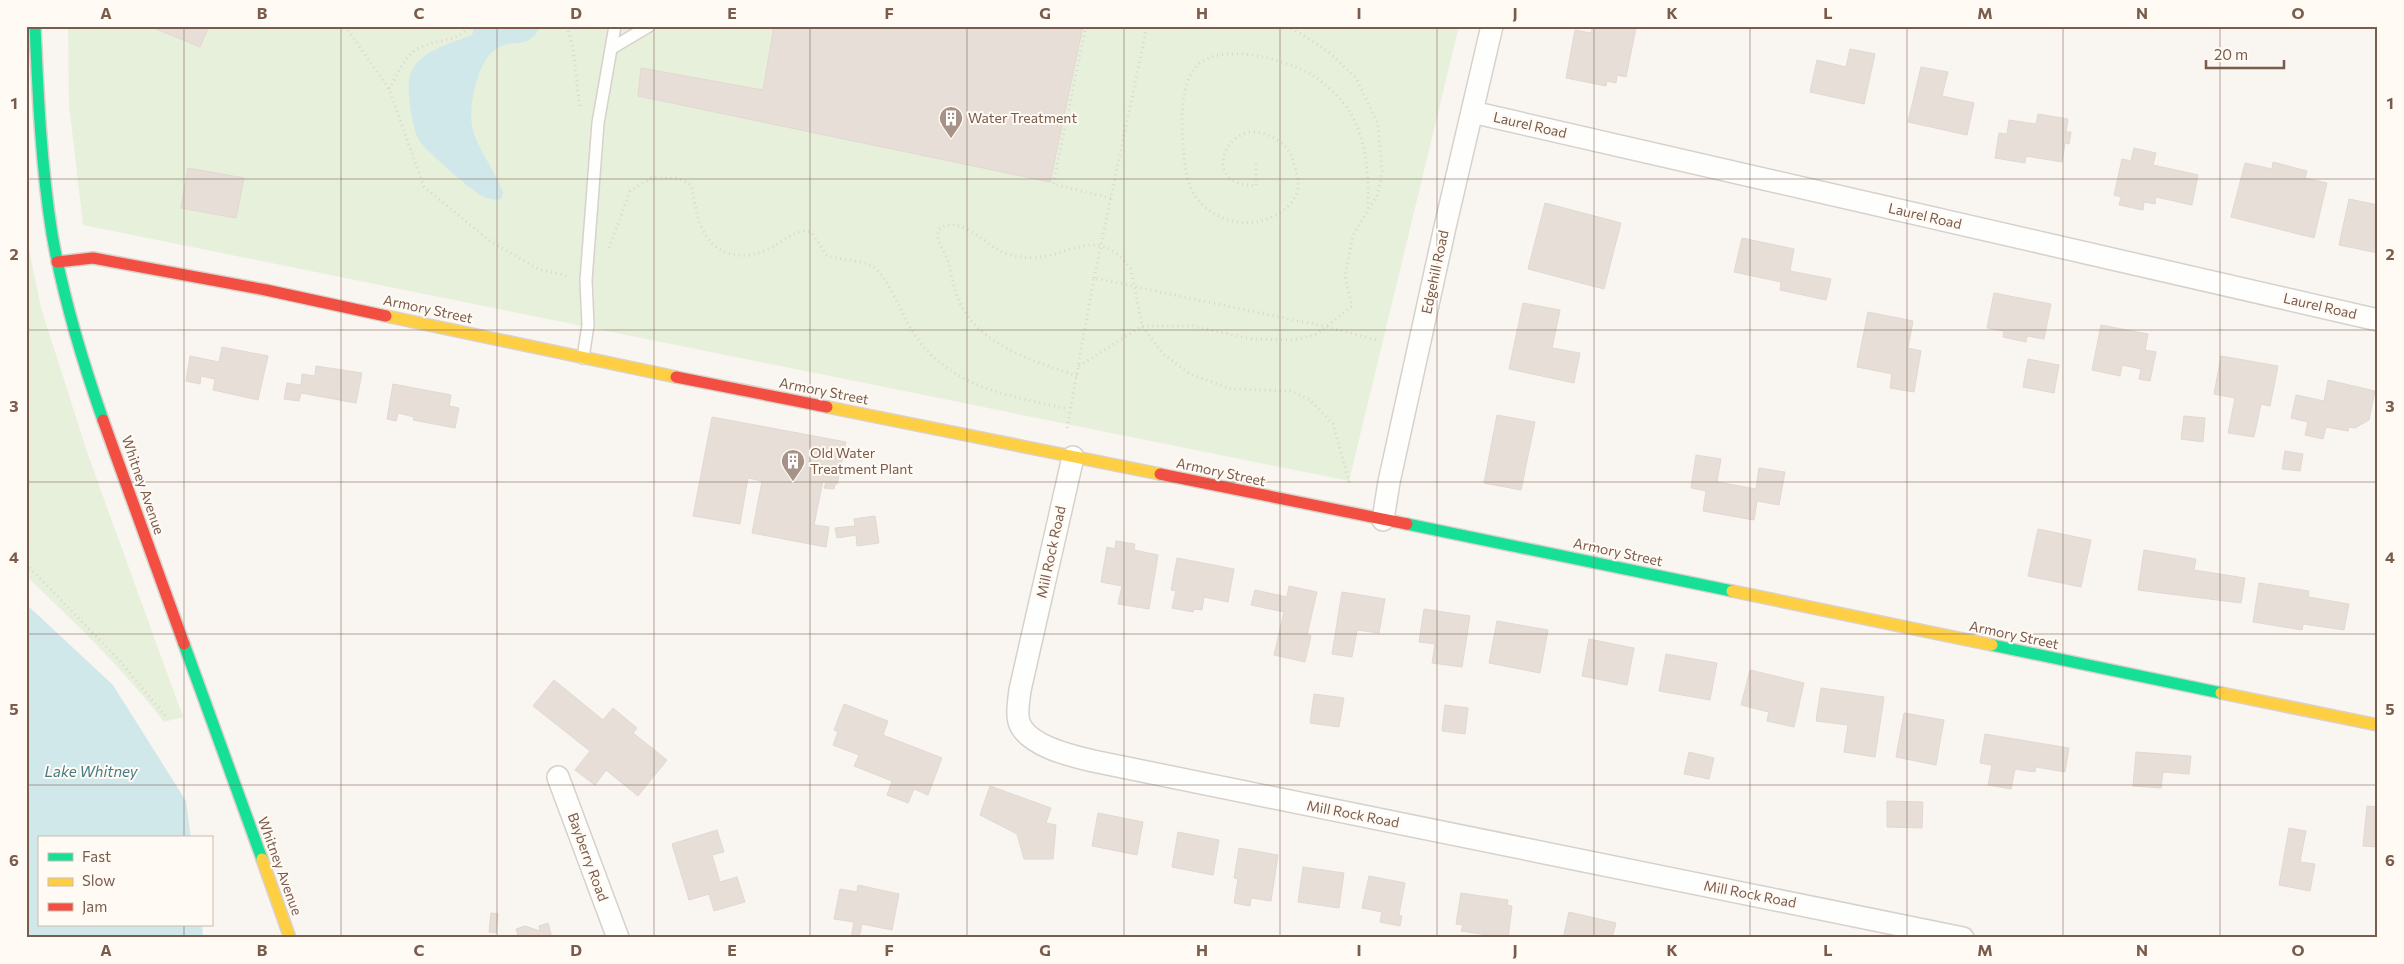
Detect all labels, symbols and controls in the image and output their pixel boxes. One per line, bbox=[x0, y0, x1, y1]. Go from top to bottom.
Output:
text: A bbox=[100, 3, 112, 22]
text: B bbox=[257, 3, 268, 22]
text: C bbox=[414, 3, 425, 22]
text: D bbox=[570, 3, 582, 22]
text: E bbox=[727, 3, 737, 22]
text: F bbox=[884, 3, 894, 22]
text: G bbox=[1039, 3, 1051, 22]
text: H bbox=[1196, 3, 1208, 22]
text: I bbox=[1356, 3, 1362, 22]
text: J bbox=[1512, 3, 1518, 22]
text: K bbox=[1666, 3, 1678, 22]
text: L bbox=[1823, 3, 1833, 22]
text: M bbox=[1977, 3, 1993, 22]
text: N bbox=[2136, 3, 2148, 22]
text: O bbox=[2291, 3, 2305, 22]
scale bar bbox=[2206, 38, 2284, 70]
text: 20 m bbox=[2214, 45, 2248, 63]
text: 1 bbox=[10, 93, 18, 112]
text: 1 bbox=[2386, 93, 2394, 112]
building icon: Water Treatment bbox=[938, 105, 964, 139]
street label: Laurel Road bbox=[1492, 108, 1568, 141]
place label: Water Treatment bbox=[968, 109, 1077, 126]
street label: Laurel Road bbox=[1887, 199, 1963, 232]
street label: Edgehill Road bbox=[1417, 228, 1452, 315]
text: 2 bbox=[9, 244, 19, 263]
text: 2 bbox=[2385, 244, 2395, 263]
street label: Laurel Road bbox=[2282, 289, 2358, 322]
street label: Armory Street bbox=[382, 291, 475, 326]
street label: Armory Street bbox=[778, 373, 871, 408]
text: 3 bbox=[9, 396, 19, 415]
text: 3 bbox=[2385, 396, 2395, 415]
street label: Whitney Avenue bbox=[119, 433, 168, 537]
place label: Old Water Treatment Plant bbox=[810, 444, 913, 477]
building icon: Old Water Treatment Plant bbox=[780, 448, 806, 482]
street label: Armory Street bbox=[1175, 454, 1268, 489]
street label: Mill Rock Road bbox=[1032, 504, 1069, 600]
street label: Armory Street bbox=[1572, 534, 1665, 569]
text: 4 bbox=[9, 547, 19, 566]
text: 4 bbox=[2385, 547, 2395, 566]
street label: Armory Street bbox=[1968, 617, 2061, 652]
text: 5 bbox=[9, 699, 19, 718]
text: 5 bbox=[2385, 699, 2395, 718]
water label: Lake Whitney bbox=[45, 762, 139, 780]
street label: Mill Rock Road bbox=[1305, 796, 1401, 831]
street label: Bayberry Road bbox=[565, 810, 612, 903]
street label: Whitney Avenue bbox=[255, 814, 306, 917]
legend bbox=[38, 836, 212, 926]
text: Fast bbox=[82, 847, 111, 865]
text: 6 bbox=[9, 850, 19, 869]
text: 6 bbox=[2385, 850, 2395, 869]
text: Slow bbox=[82, 871, 115, 889]
street label: Mill Rock Road bbox=[1702, 876, 1798, 911]
text: Jam bbox=[82, 897, 107, 915]
text: A bbox=[100, 940, 112, 959]
text: B bbox=[257, 940, 268, 959]
text: C bbox=[414, 940, 425, 959]
text: D bbox=[570, 940, 582, 959]
text: E bbox=[727, 940, 737, 959]
text: F bbox=[884, 940, 894, 959]
text: G bbox=[1039, 940, 1051, 959]
text: H bbox=[1196, 940, 1208, 959]
text: I bbox=[1356, 940, 1362, 959]
text: J bbox=[1512, 940, 1518, 959]
text: K bbox=[1666, 940, 1678, 959]
text: L bbox=[1823, 940, 1833, 959]
text: M bbox=[1977, 940, 1993, 959]
text: N bbox=[2136, 940, 2148, 959]
text: O bbox=[2291, 940, 2305, 959]

